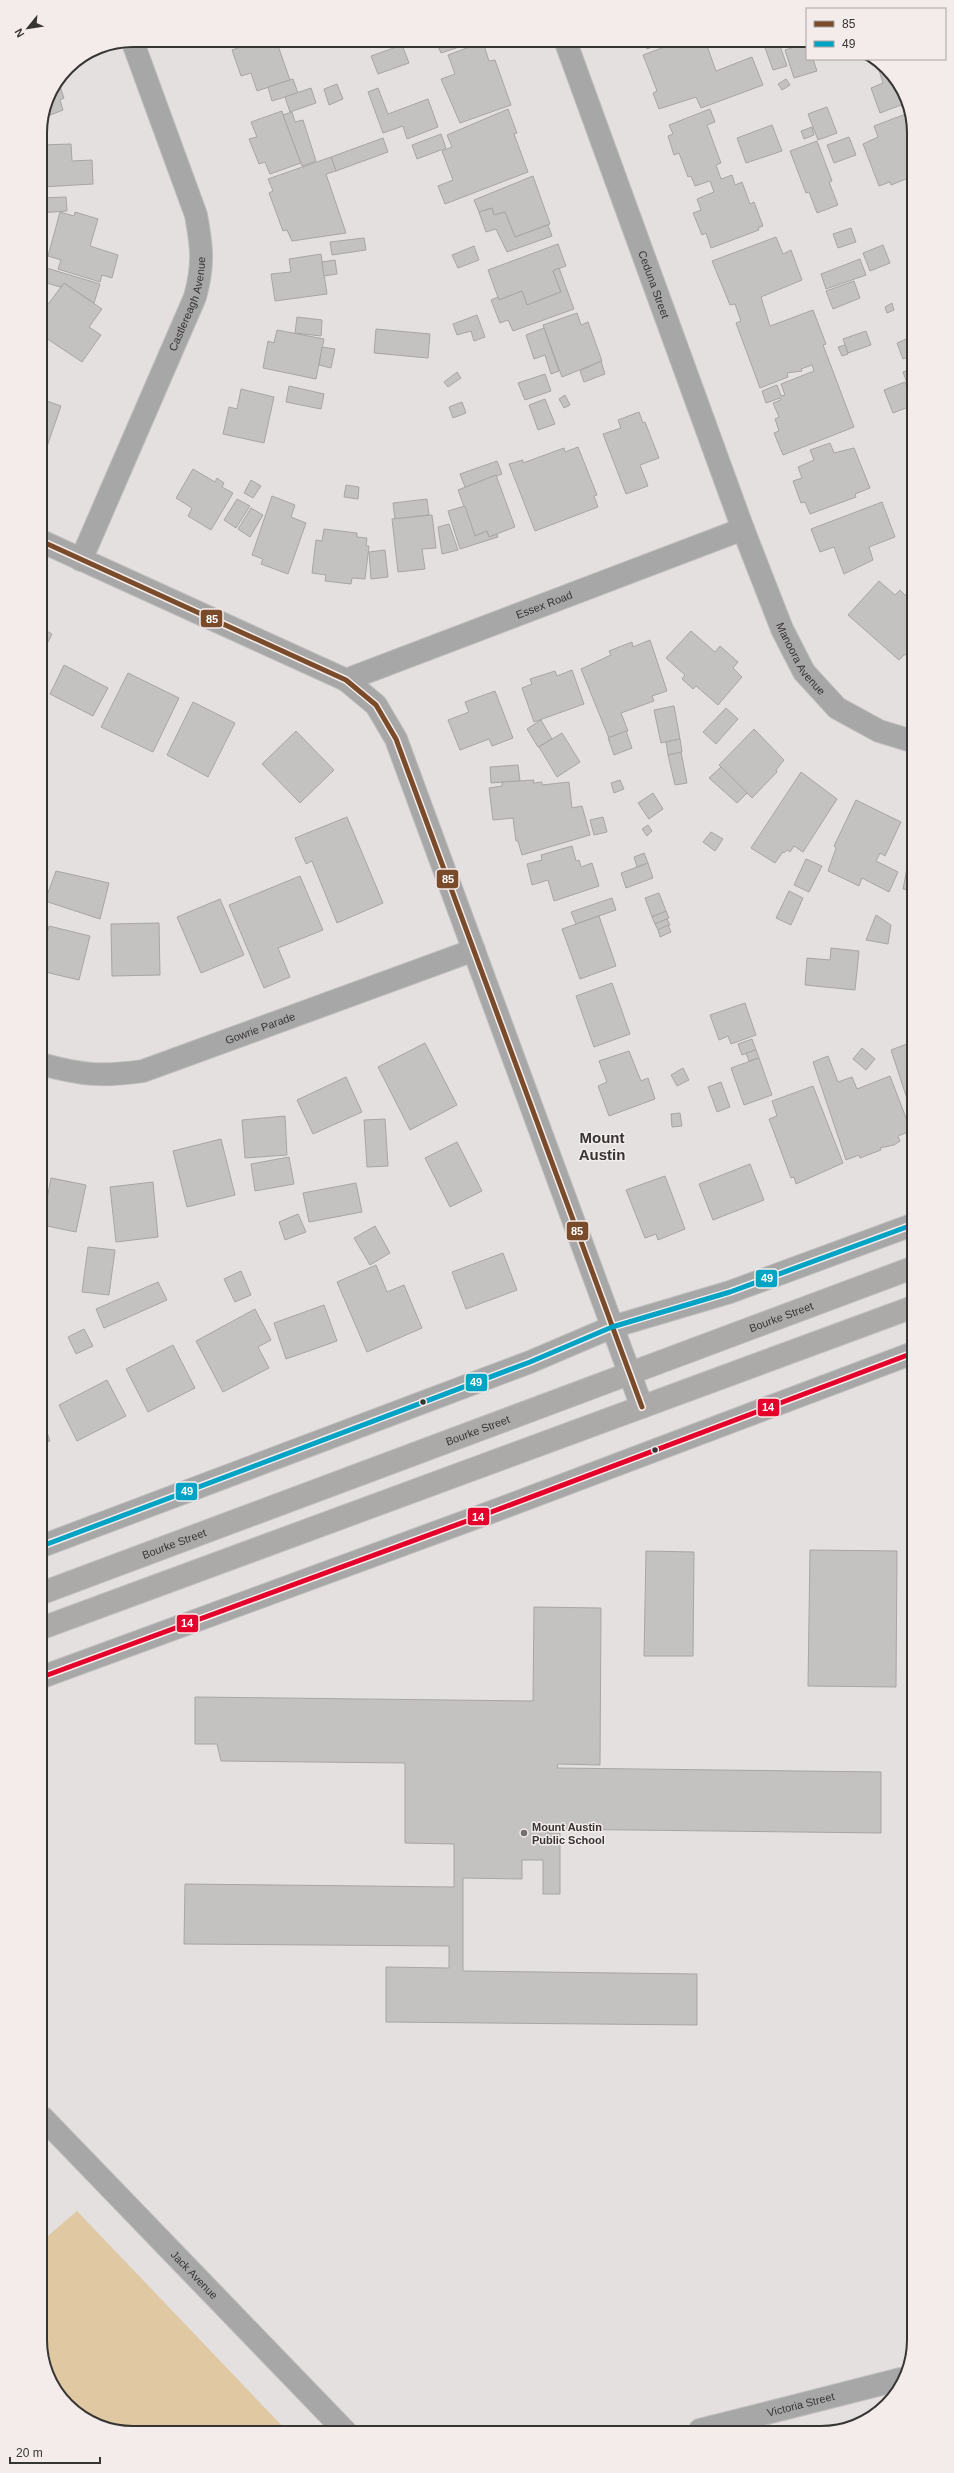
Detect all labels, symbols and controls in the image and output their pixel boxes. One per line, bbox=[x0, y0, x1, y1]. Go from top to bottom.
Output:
north arrow bbox=[8, 8, 48, 48]
legend bbox=[806, 8, 946, 60]
text: 85 bbox=[842, 17, 856, 31]
text: N bbox=[12, 27, 27, 39]
text: 49 bbox=[842, 37, 856, 51]
street label: Ceduna Street bbox=[636, 249, 672, 320]
street label: Castlereagh Avenue bbox=[166, 257, 207, 353]
street label: Essex Road bbox=[514, 588, 574, 621]
line badge: 85 bbox=[200, 609, 223, 628]
text: 85 bbox=[206, 613, 218, 625]
street label: Manoora Avenue bbox=[774, 621, 828, 697]
line badge: 85 bbox=[436, 869, 459, 889]
text: 85 bbox=[442, 873, 454, 885]
street label: Gowrie Parade bbox=[224, 1010, 297, 1046]
district label: Mount Austin bbox=[579, 1129, 625, 1163]
line badge: 85 bbox=[566, 1221, 589, 1241]
text: 85 bbox=[571, 1225, 583, 1237]
line badge: 49 bbox=[755, 1269, 778, 1288]
text: 49 bbox=[761, 1272, 773, 1284]
street label: Bourke Street bbox=[747, 1299, 815, 1334]
line badge: 49 bbox=[465, 1373, 488, 1392]
text: 49 bbox=[470, 1376, 482, 1388]
unlabelled marker bbox=[418, 1397, 428, 1407]
line badge: 14 bbox=[757, 1398, 780, 1417]
text: 14 bbox=[762, 1401, 775, 1413]
street label: Bourke Street bbox=[444, 1413, 511, 1448]
unlabelled marker bbox=[650, 1445, 660, 1455]
line badge: 49 bbox=[175, 1482, 198, 1501]
text: 49 bbox=[181, 1485, 193, 1497]
line badge: 14 bbox=[467, 1507, 490, 1526]
text: 14 bbox=[472, 1511, 485, 1523]
street label: Bourke Street bbox=[140, 1526, 208, 1561]
line badge: 14 bbox=[176, 1614, 199, 1633]
text: 14 bbox=[181, 1617, 194, 1629]
place label: Mount Austin Public School bbox=[532, 1821, 605, 1846]
marker: Mount Austin Public School bbox=[519, 1828, 529, 1838]
street label: Jack Avenue bbox=[168, 2248, 220, 2301]
street label: Victoria Street bbox=[766, 2390, 836, 2419]
scale bar bbox=[10, 2439, 100, 2465]
text: 20 m bbox=[16, 2446, 43, 2460]

